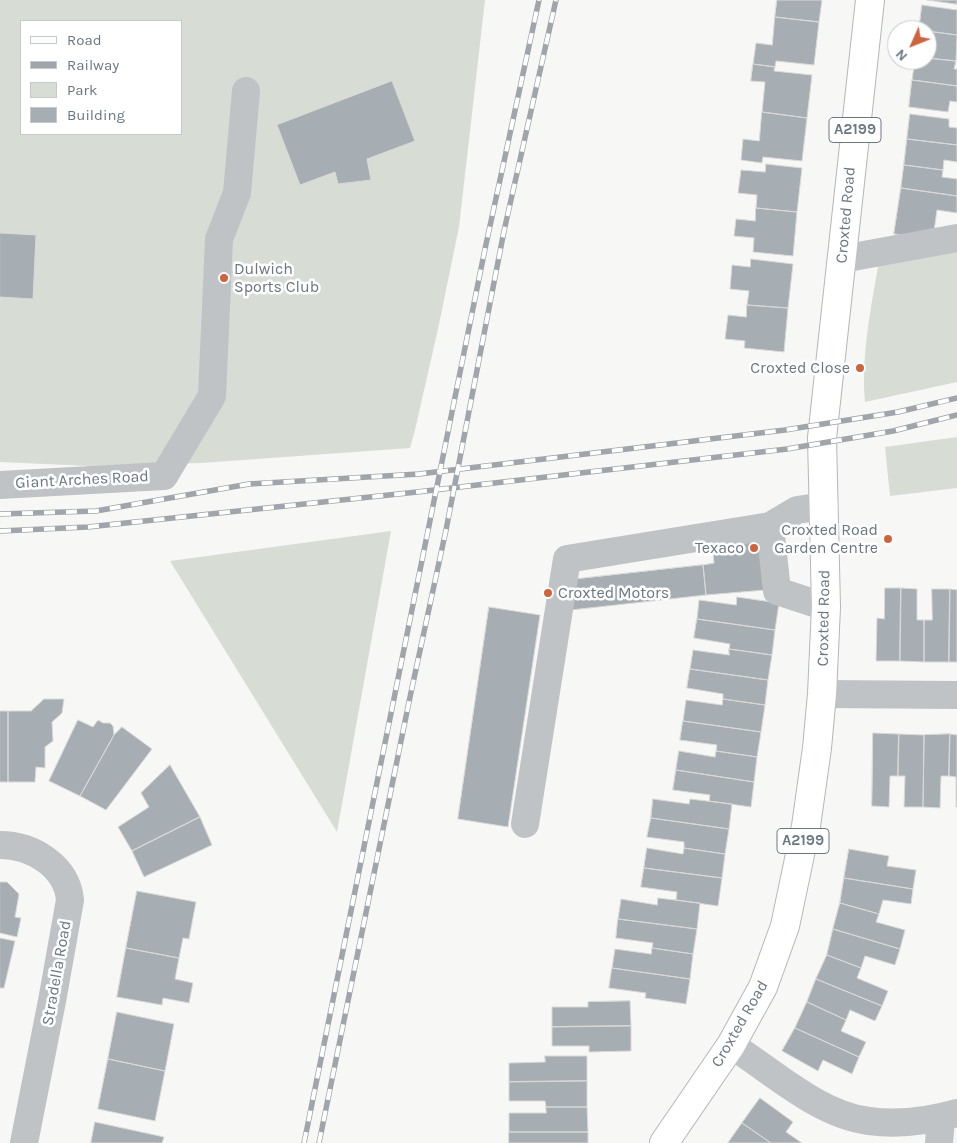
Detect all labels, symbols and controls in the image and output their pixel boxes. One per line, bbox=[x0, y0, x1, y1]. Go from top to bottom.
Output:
legend bbox=[20, 20, 182, 135]
north arrow bbox=[887, 20, 937, 70]
text: Road bbox=[67, 31, 102, 49]
text: N bbox=[892, 46, 911, 65]
text: Railway bbox=[67, 56, 119, 74]
text: Park bbox=[67, 81, 97, 99]
text: Building bbox=[67, 106, 125, 124]
road number: A2199 bbox=[829, 118, 881, 142]
street label: Croxted Road bbox=[832, 166, 860, 264]
place label: Dulwich Sports Club bbox=[234, 259, 319, 297]
marker: Dulwich Sports Club bbox=[218, 272, 230, 284]
place label: Croxted Close bbox=[750, 358, 850, 378]
marker: Croxted Close bbox=[854, 362, 866, 374]
street label: Giant Arches Road bbox=[15, 467, 149, 493]
place label: Croxted Road Garden Centre bbox=[774, 520, 878, 558]
marker: Croxted Road Garden Centre bbox=[882, 533, 894, 545]
place label: Texaco bbox=[695, 538, 744, 558]
marker: Texaco bbox=[748, 542, 760, 554]
street label: Croxted Road bbox=[814, 569, 834, 667]
place label: Croxted Motors bbox=[558, 583, 669, 603]
marker: Croxted Motors bbox=[542, 587, 554, 599]
road number: A2199 bbox=[777, 828, 829, 854]
street label: Stradella Road bbox=[38, 919, 76, 1027]
street label: Croxted Road bbox=[707, 977, 773, 1071]

